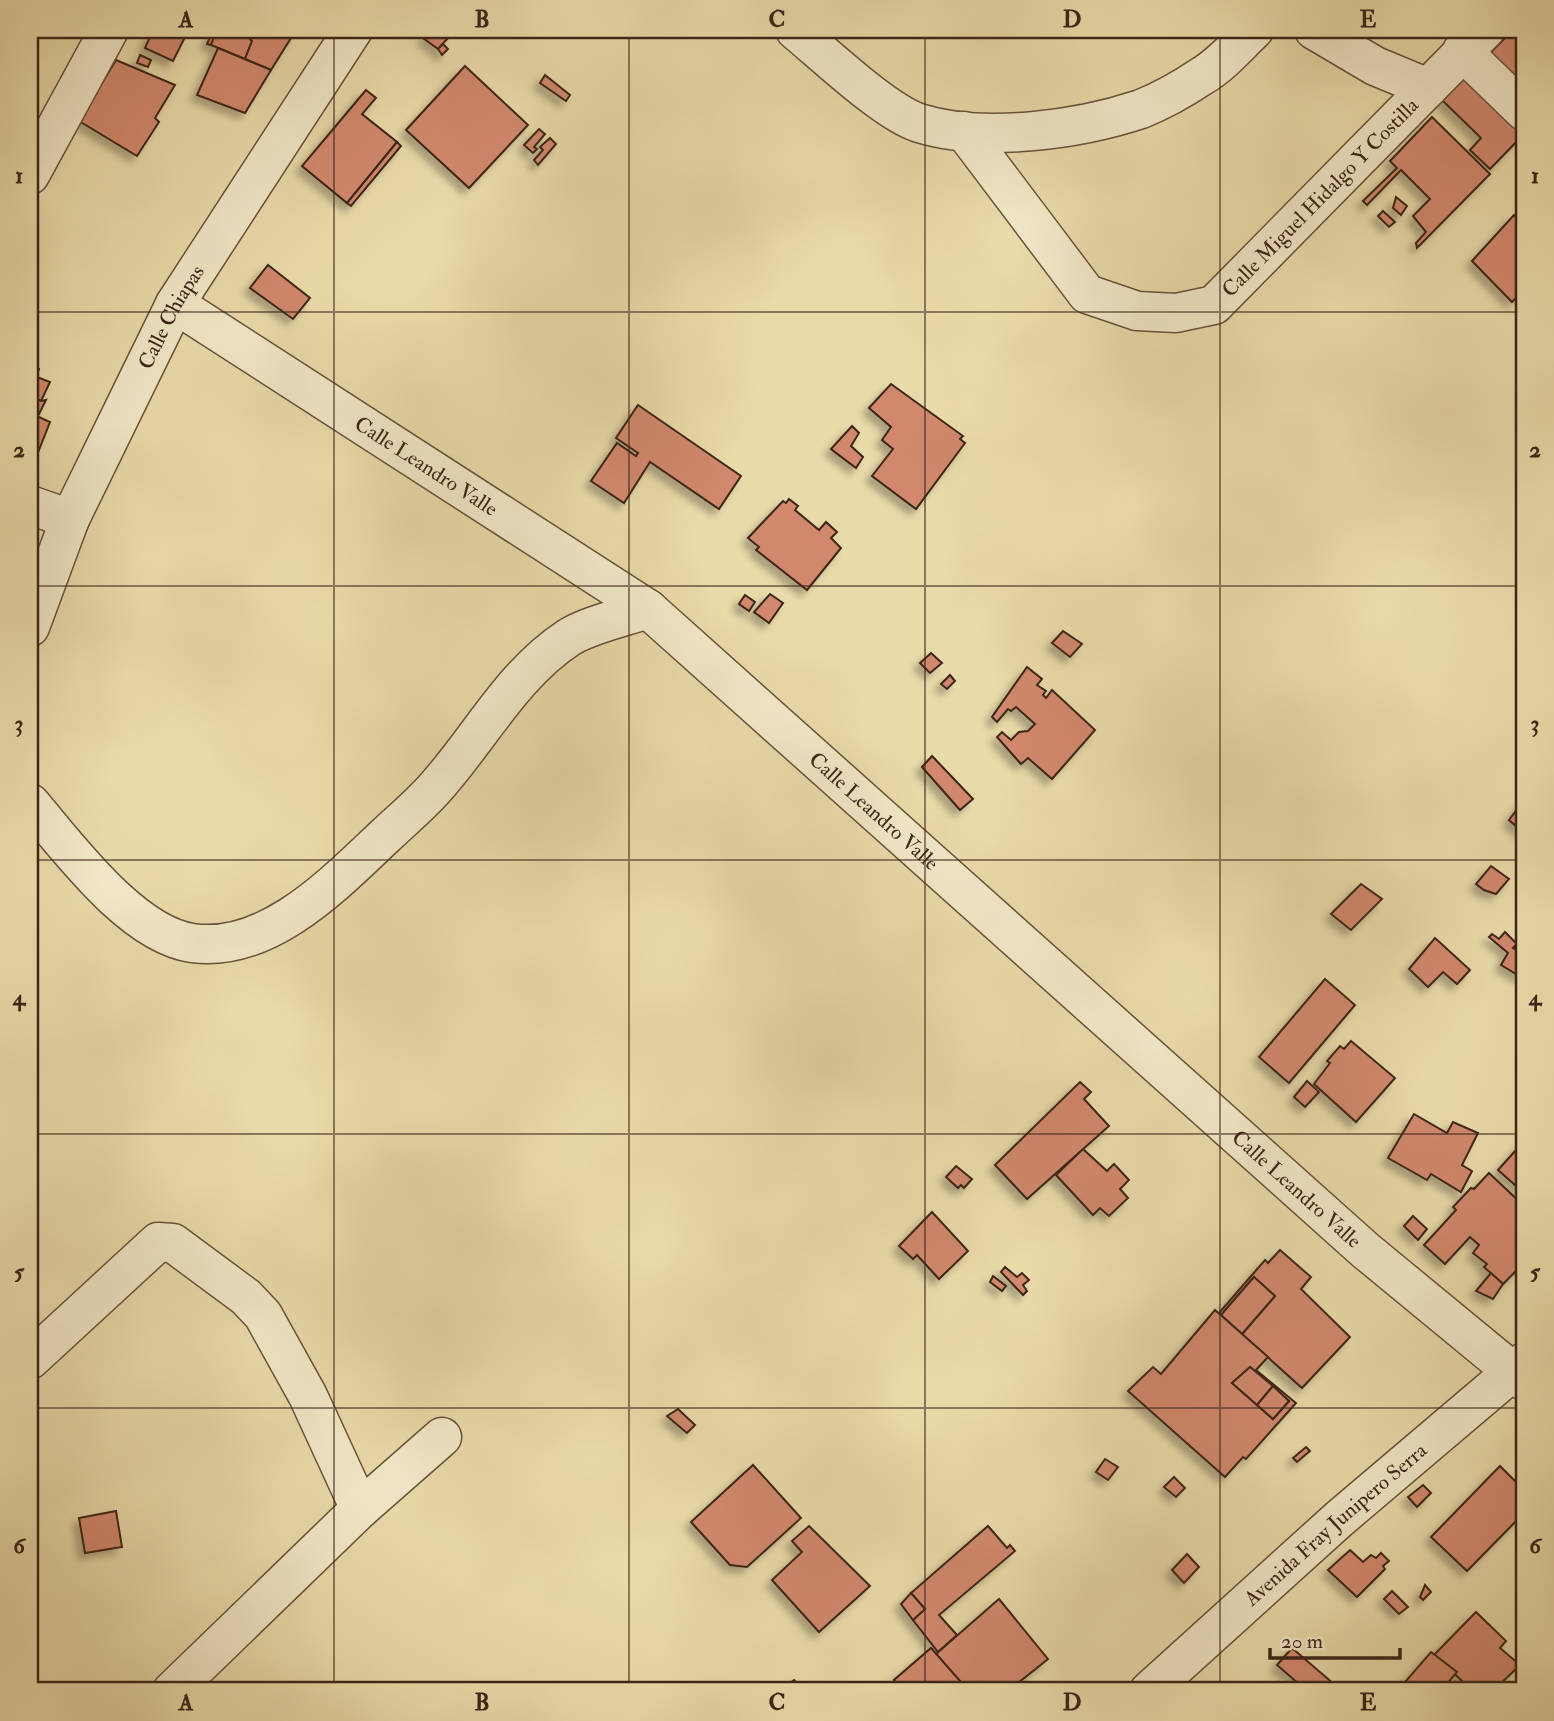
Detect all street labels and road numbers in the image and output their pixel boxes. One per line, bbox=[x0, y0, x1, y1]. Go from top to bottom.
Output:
street label: Calle Miguel Hidalgo Y Costilla bbox=[1216, 92, 1425, 303]
street label: Calle Chiapas bbox=[132, 260, 211, 374]
street label: Calle Leandro Valle bbox=[349, 410, 503, 523]
street label: Calle Leandro Valle bbox=[803, 746, 944, 877]
street label: Calle Leandro Valle bbox=[1226, 1124, 1367, 1255]
street label: Avenida Fray Junipero Serra bbox=[1238, 1437, 1433, 1613]

